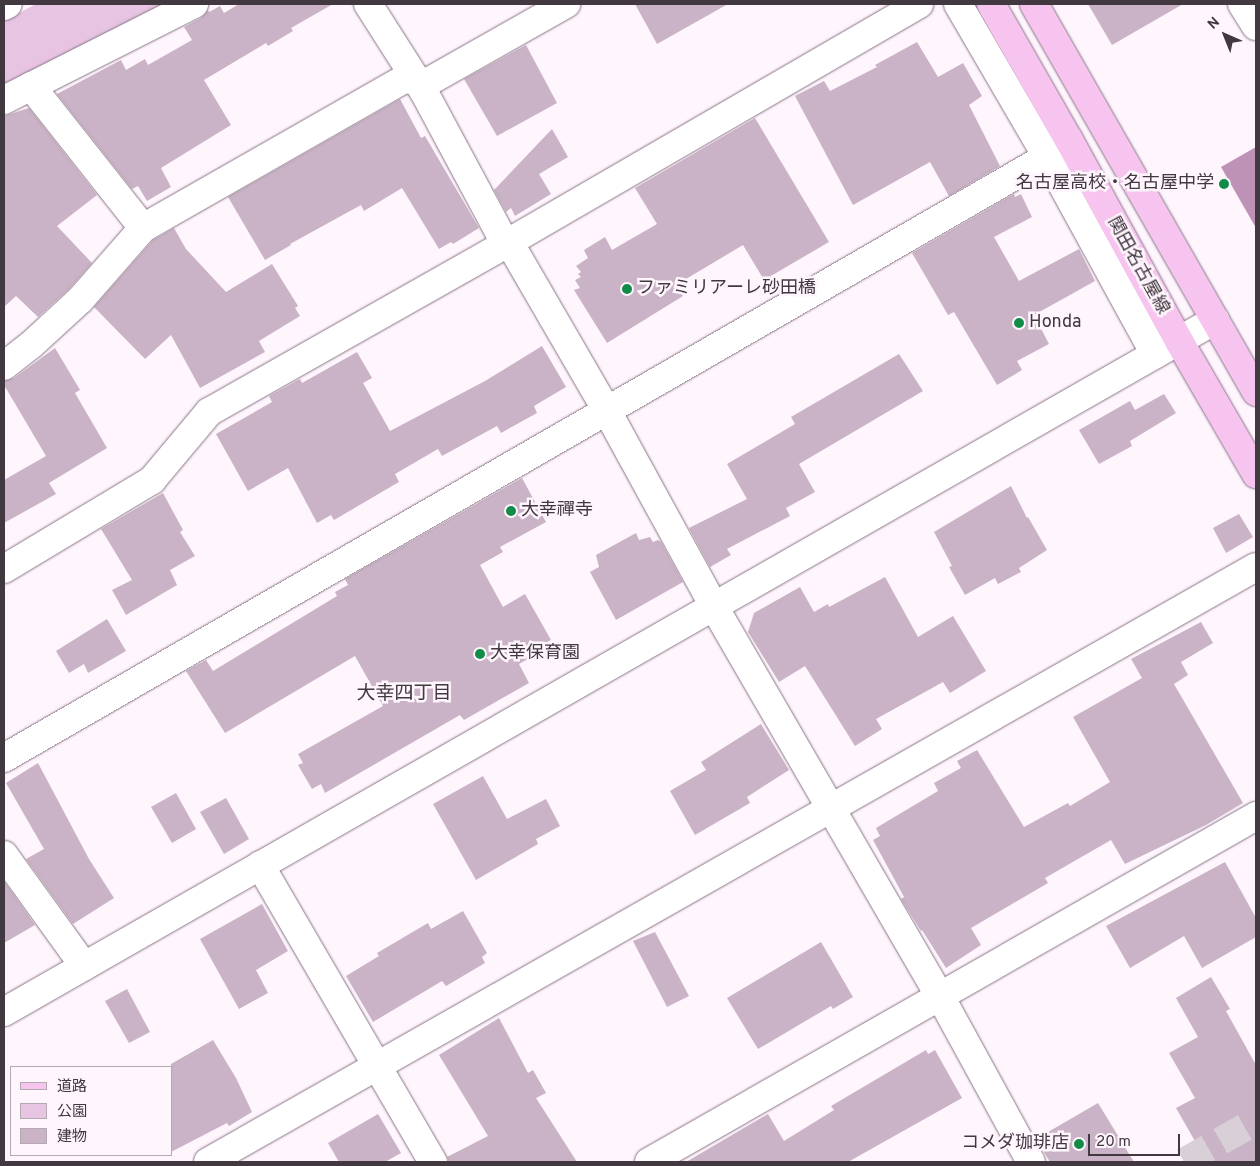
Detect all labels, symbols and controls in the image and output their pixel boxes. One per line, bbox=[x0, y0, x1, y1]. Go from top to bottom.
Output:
north arrow bbox=[1200, 10, 1250, 60]
text: N bbox=[1205, 14, 1224, 33]
place label: 名古屋高校・名古屋中学 bbox=[1016, 173, 1214, 195]
marker: 名古屋高校・名古屋中学 bbox=[1218, 178, 1230, 190]
street label: 関田名古屋線 bbox=[1101, 214, 1173, 318]
place label: ファミリアーレ砂田橋 bbox=[637, 278, 816, 300]
marker: ファミリアーレ砂田橋 bbox=[621, 283, 633, 295]
place label: Honda bbox=[1029, 312, 1082, 334]
marker: Honda bbox=[1013, 317, 1025, 329]
place label: 大幸禪寺 bbox=[521, 500, 593, 522]
marker: 大幸禪寺 bbox=[505, 505, 517, 517]
place label: 大幸保育園 bbox=[490, 643, 580, 665]
marker: 大幸保育園 bbox=[474, 648, 486, 660]
district label: 大幸四丁目 bbox=[357, 684, 451, 706]
legend bbox=[10, 1066, 172, 1156]
text: 道路 bbox=[57, 1078, 87, 1097]
text: 公園 bbox=[57, 1103, 87, 1122]
scale bar bbox=[1090, 1124, 1182, 1156]
text: 建物 bbox=[57, 1128, 87, 1147]
place label: コメダ珈琲店 bbox=[961, 1133, 1069, 1155]
text: 20 m bbox=[1096, 1133, 1131, 1152]
marker: コメダ珈琲店 bbox=[1073, 1138, 1085, 1150]

